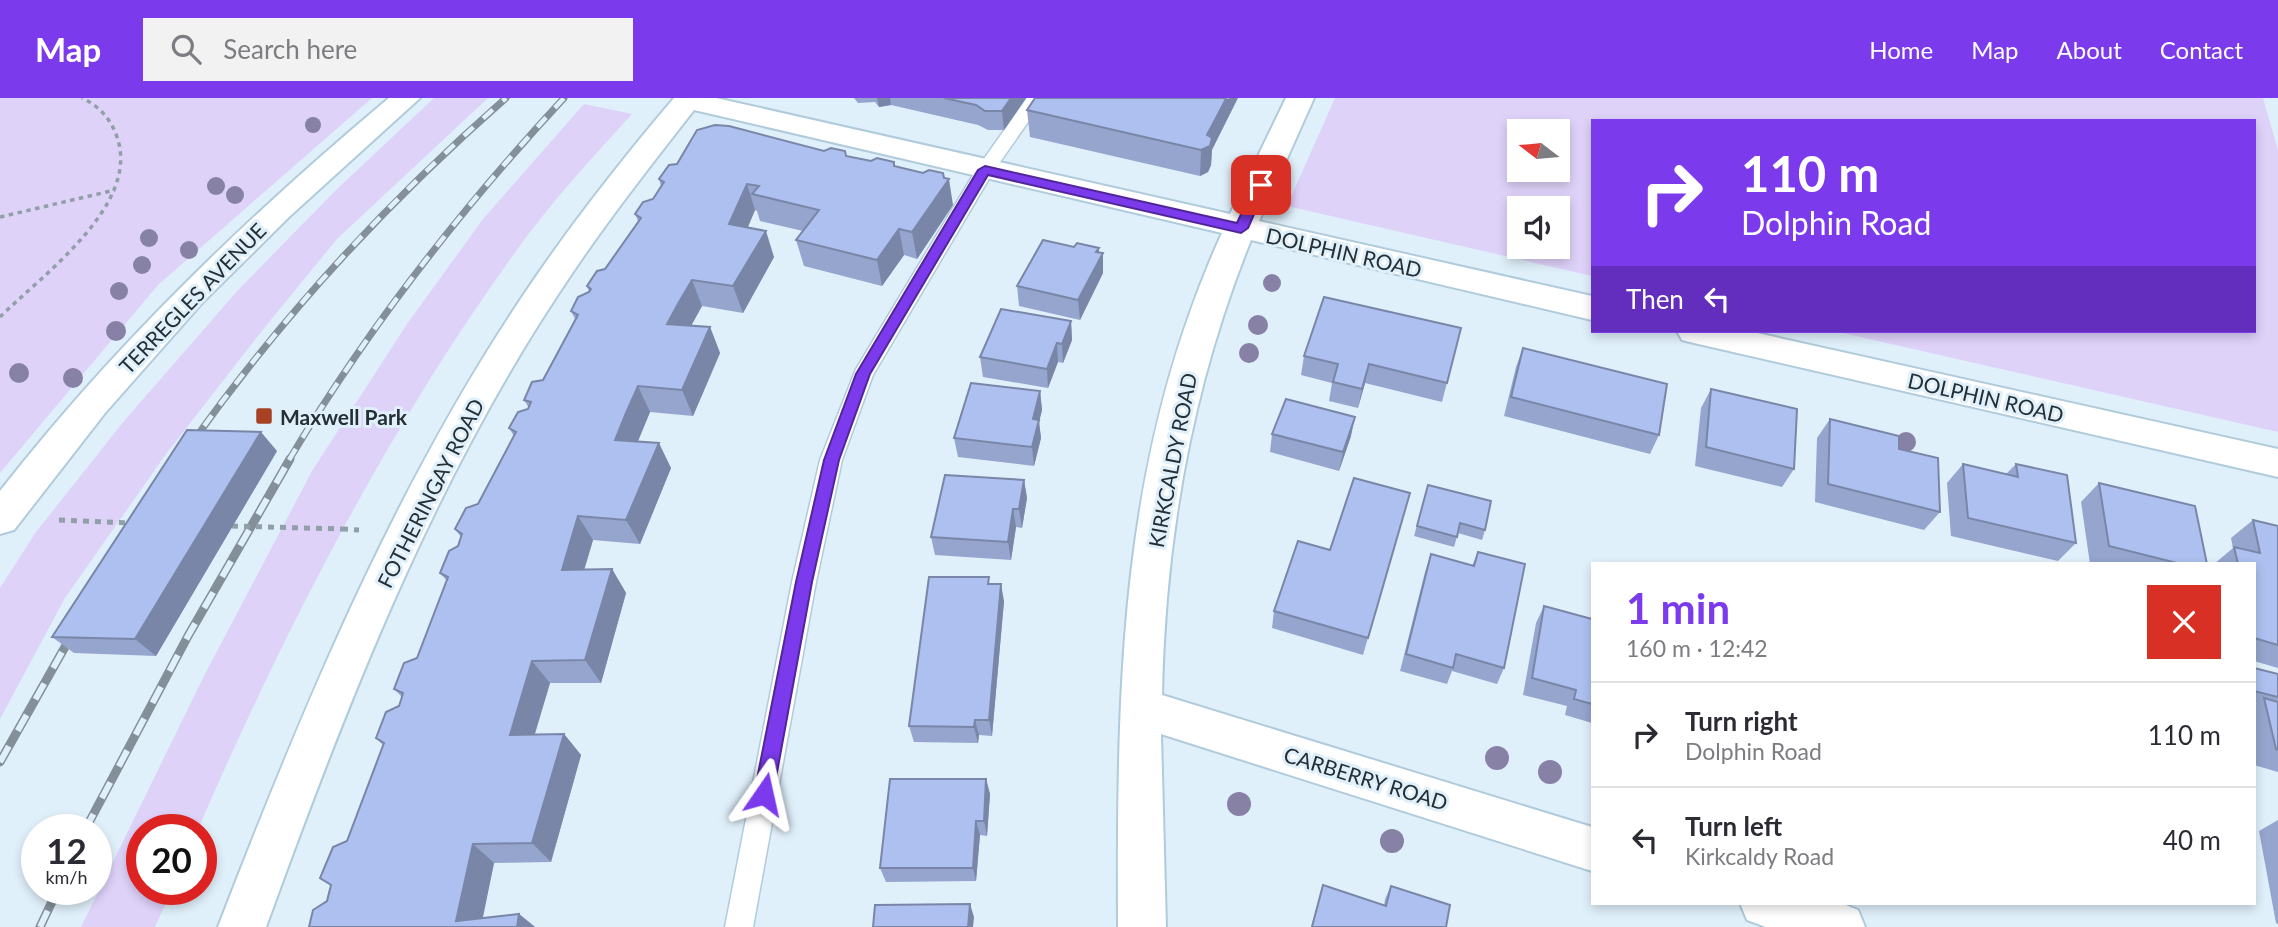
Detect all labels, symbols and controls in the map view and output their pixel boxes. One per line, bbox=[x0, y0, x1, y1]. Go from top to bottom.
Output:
search box bbox=[143, 18, 633, 81]
text: Map bbox=[35, 29, 101, 69]
icon: search bbox=[167, 30, 205, 68]
text: Search here bbox=[223, 33, 357, 65]
text: Home bbox=[1869, 35, 1933, 64]
text: Map bbox=[1971, 35, 2019, 64]
text: About bbox=[2057, 35, 2122, 64]
text: Contact bbox=[2160, 35, 2243, 64]
north arrow bbox=[1507, 119, 1570, 182]
map controls bbox=[1507, 119, 1570, 259]
text: 110 m bbox=[1741, 144, 1879, 202]
icon: right bbox=[1626, 147, 1717, 238]
pin bbox=[1231, 155, 1291, 215]
icon: arrive bbox=[1242, 166, 1280, 204]
button: sound bbox=[1507, 196, 1570, 259]
text: Dolphin Road bbox=[1741, 203, 1931, 242]
street label: TERREGLES AVENUE bbox=[114, 217, 270, 379]
street label: DOLPHIN ROAD bbox=[1264, 222, 1424, 282]
icon: left bbox=[1698, 280, 1736, 318]
text: Then bbox=[1626, 283, 1684, 315]
street label: DOLPHIN ROAD bbox=[1906, 367, 2066, 427]
street label: KIRKCALDY ROAD bbox=[1143, 371, 1201, 549]
street label: FOTHERINGAY ROAD bbox=[371, 394, 489, 592]
place label: Maxwell Park bbox=[280, 404, 408, 429]
marker: Maxwell Park bbox=[254, 406, 274, 426]
text: 1 min bbox=[1626, 583, 1730, 633]
button: close bbox=[2147, 585, 2221, 659]
text: 160 m · 12:42 bbox=[1626, 634, 1768, 662]
text: Turn right bbox=[1685, 705, 1798, 737]
icon: right bbox=[1626, 716, 1664, 754]
text: 110 m bbox=[2148, 719, 2221, 751]
text: Dolphin Road bbox=[1685, 737, 1822, 765]
street label: CARBERRY ROAD bbox=[1281, 741, 1451, 815]
position arrow bbox=[727, 757, 801, 831]
text: Turn left bbox=[1685, 810, 1782, 842]
speed limit sign: 20 bbox=[126, 814, 217, 905]
icon: left bbox=[1626, 821, 1664, 859]
text: 40 m bbox=[2163, 824, 2221, 856]
text: 12 bbox=[46, 829, 87, 871]
text: Kirkcaldy Road bbox=[1685, 842, 1834, 870]
text: km/h bbox=[45, 866, 88, 888]

